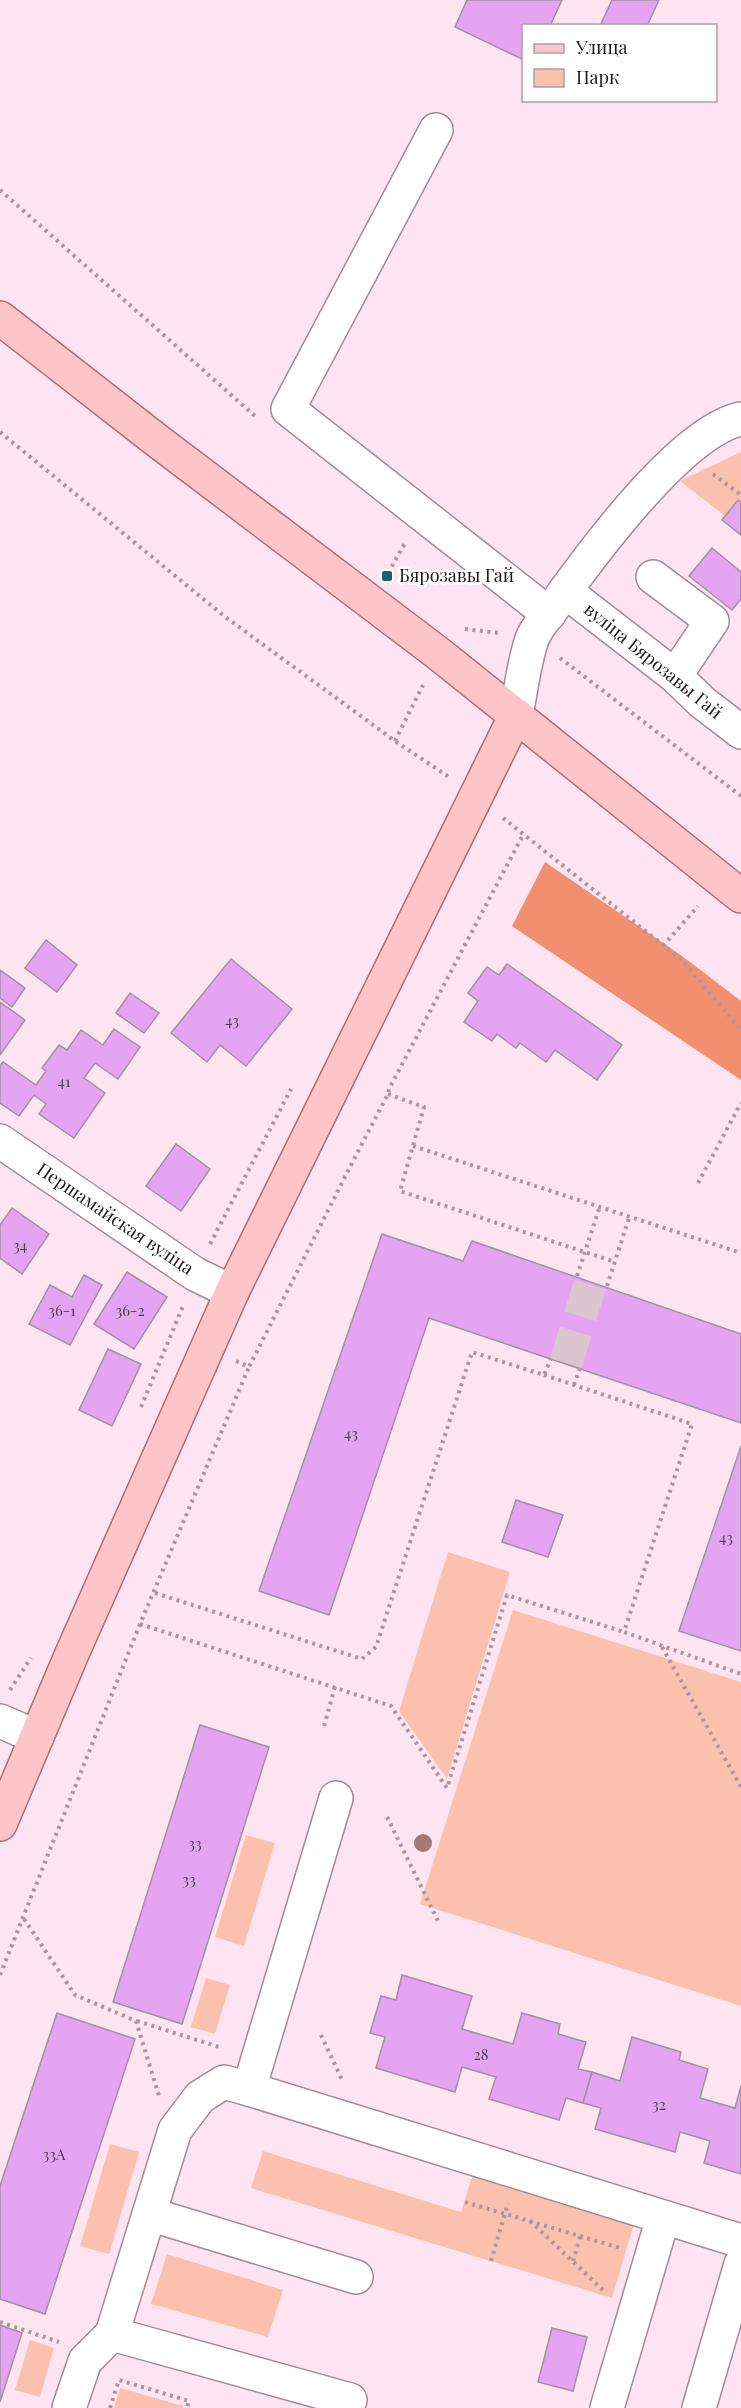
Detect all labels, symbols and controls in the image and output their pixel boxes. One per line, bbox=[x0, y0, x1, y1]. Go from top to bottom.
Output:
legend bbox=[522, 24, 717, 102]
text: Улица bbox=[575, 35, 627, 59]
text: Парк bbox=[576, 65, 619, 89]
place label: Бярозавы Гай bbox=[399, 563, 514, 587]
marker: Бярозавы Гай bbox=[380, 569, 394, 583]
street label: вуліца Бярозавы Гай bbox=[579, 597, 728, 724]
house number: 43 bbox=[225, 1010, 239, 1030]
house number: 41 bbox=[58, 1071, 71, 1091]
street label: Першамайская вуліца bbox=[32, 1157, 199, 1280]
house number: 34 bbox=[13, 1235, 27, 1255]
house number: 36-1 bbox=[48, 1300, 76, 1320]
house number: 36-2 bbox=[115, 1300, 145, 1320]
house number: 43 bbox=[344, 1423, 358, 1443]
house number: 43 bbox=[719, 1527, 733, 1547]
house number: 33 bbox=[188, 1833, 202, 1853]
house number: 33 bbox=[182, 1869, 196, 1889]
house number: 28 bbox=[474, 2044, 489, 2064]
house number: 32 bbox=[652, 2094, 666, 2114]
house number: 33А bbox=[43, 2144, 66, 2164]

